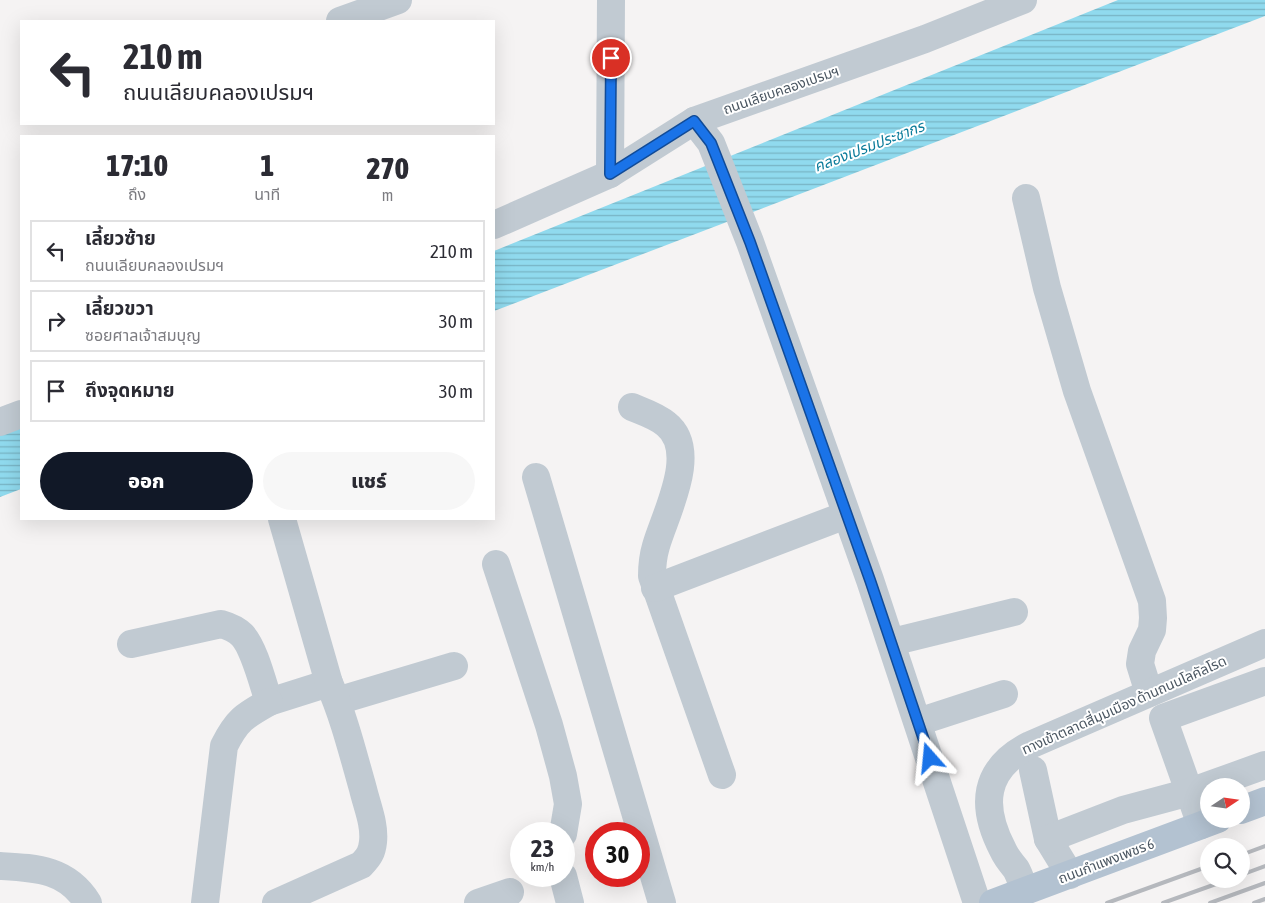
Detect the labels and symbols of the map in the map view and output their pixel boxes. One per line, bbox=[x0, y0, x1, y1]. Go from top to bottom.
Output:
pin bbox=[590, 37, 632, 79]
street label: ถนนเลียบคลองเปรมฯ bbox=[721, 63, 841, 117]
water label: คลองเปรมประชากร bbox=[812, 117, 928, 175]
street label: ทางเข้าตลาดสี่มุมเมือง ด้านถนนโลคัลโรด bbox=[1018, 651, 1229, 758]
position arrow bbox=[903, 731, 955, 783]
north arrow bbox=[1200, 778, 1250, 828]
speed limit sign: 30 bbox=[585, 822, 650, 887]
street label: ถนนกำแพงเพชร 6 bbox=[1056, 835, 1157, 887]

